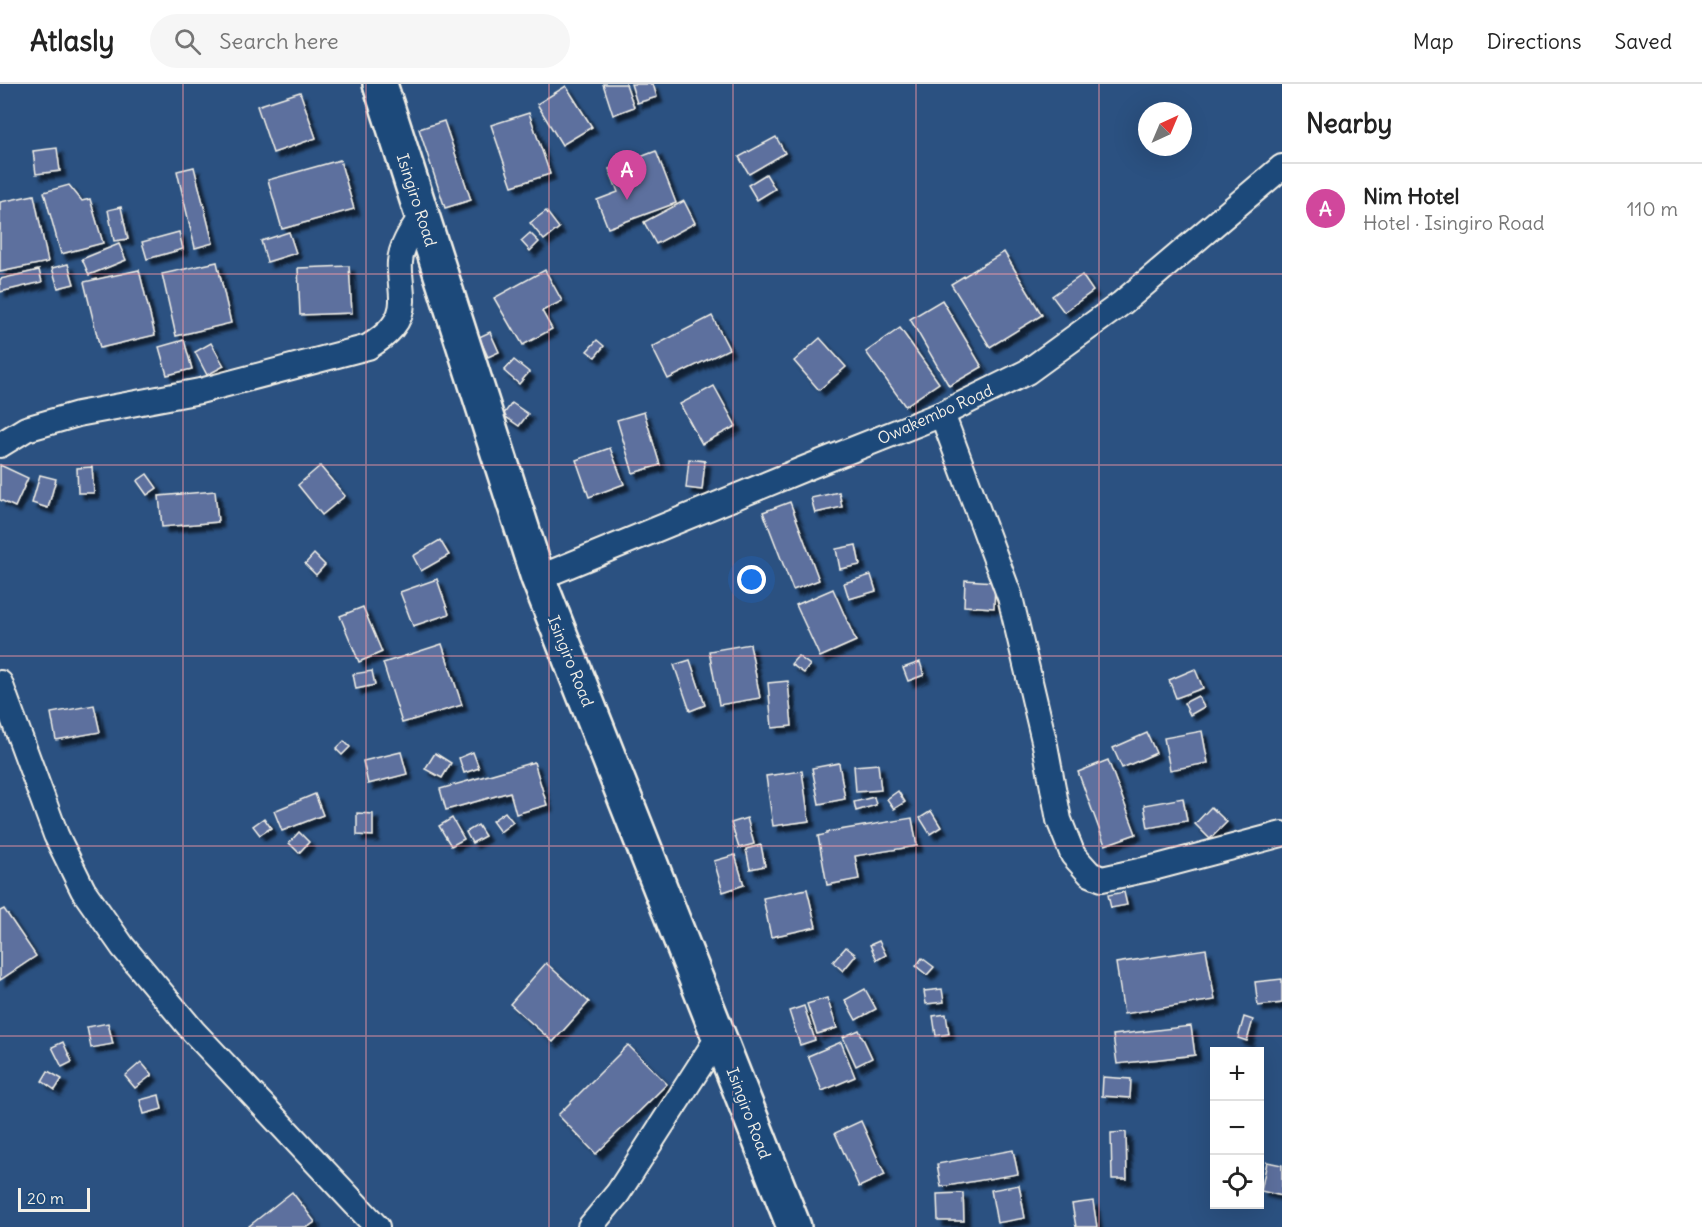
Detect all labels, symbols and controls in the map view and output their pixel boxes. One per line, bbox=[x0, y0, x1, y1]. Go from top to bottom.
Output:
search box bbox=[150, 14, 570, 68]
text: Atlasly bbox=[30, 23, 114, 59]
icon: search bbox=[171, 25, 204, 58]
text: Search here bbox=[219, 27, 339, 55]
text: Map bbox=[1413, 28, 1454, 55]
text: Directions bbox=[1487, 28, 1581, 55]
text: Saved bbox=[1614, 28, 1672, 55]
north arrow bbox=[1138, 102, 1192, 156]
text: Nearby bbox=[1306, 107, 1392, 140]
pin: A bbox=[608, 150, 646, 200]
street label: Isingiro Road bbox=[393, 151, 441, 249]
text: Nim Hotel bbox=[1363, 182, 1460, 210]
text: A bbox=[1319, 196, 1332, 221]
text: 110 m bbox=[1627, 196, 1678, 221]
text: Hotel · Isingiro Road bbox=[1363, 210, 1545, 235]
street label: Owakembo Road bbox=[874, 380, 996, 448]
your location bbox=[737, 565, 766, 594]
street label: Isingiro Road bbox=[544, 613, 598, 709]
map controls bbox=[1210, 1047, 1264, 1209]
button: + bbox=[1210, 1047, 1264, 1101]
street label: Isingiro Road bbox=[722, 1064, 776, 1162]
button: − bbox=[1210, 1101, 1264, 1155]
button: locate bbox=[1210, 1155, 1264, 1209]
scale bar bbox=[18, 1185, 90, 1212]
text: 20 m bbox=[27, 1188, 64, 1208]

